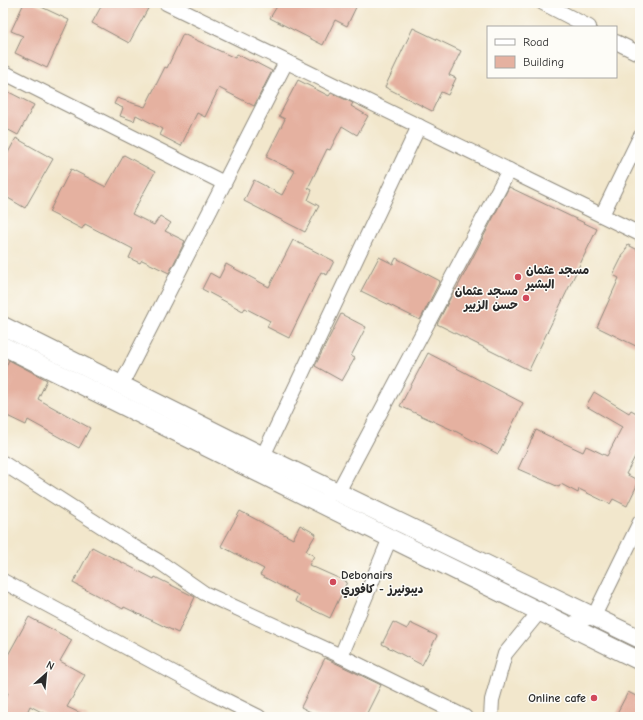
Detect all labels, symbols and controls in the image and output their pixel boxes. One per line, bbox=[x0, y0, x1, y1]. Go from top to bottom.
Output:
legend bbox=[487, 26, 617, 78]
text: Road bbox=[523, 35, 549, 49]
text: Building bbox=[523, 55, 564, 69]
place label: مسجد عثمان البشير bbox=[525, 263, 589, 291]
marker: مسجد عثمان البشير bbox=[513, 272, 523, 282]
place label: مسجد عثمان حسن الزبير bbox=[455, 284, 518, 312]
marker: مسجد عثمان حسن الزبير bbox=[521, 293, 531, 303]
place label: Debonairs ديبونيرز - كافوري bbox=[341, 568, 424, 598]
marker: Debonairs ديبونيرز - كافوري bbox=[328, 577, 338, 587]
north arrow bbox=[26, 654, 66, 694]
text: N bbox=[44, 658, 56, 673]
place label: Online cafe bbox=[528, 691, 586, 705]
marker: Online cafe bbox=[589, 693, 599, 703]

